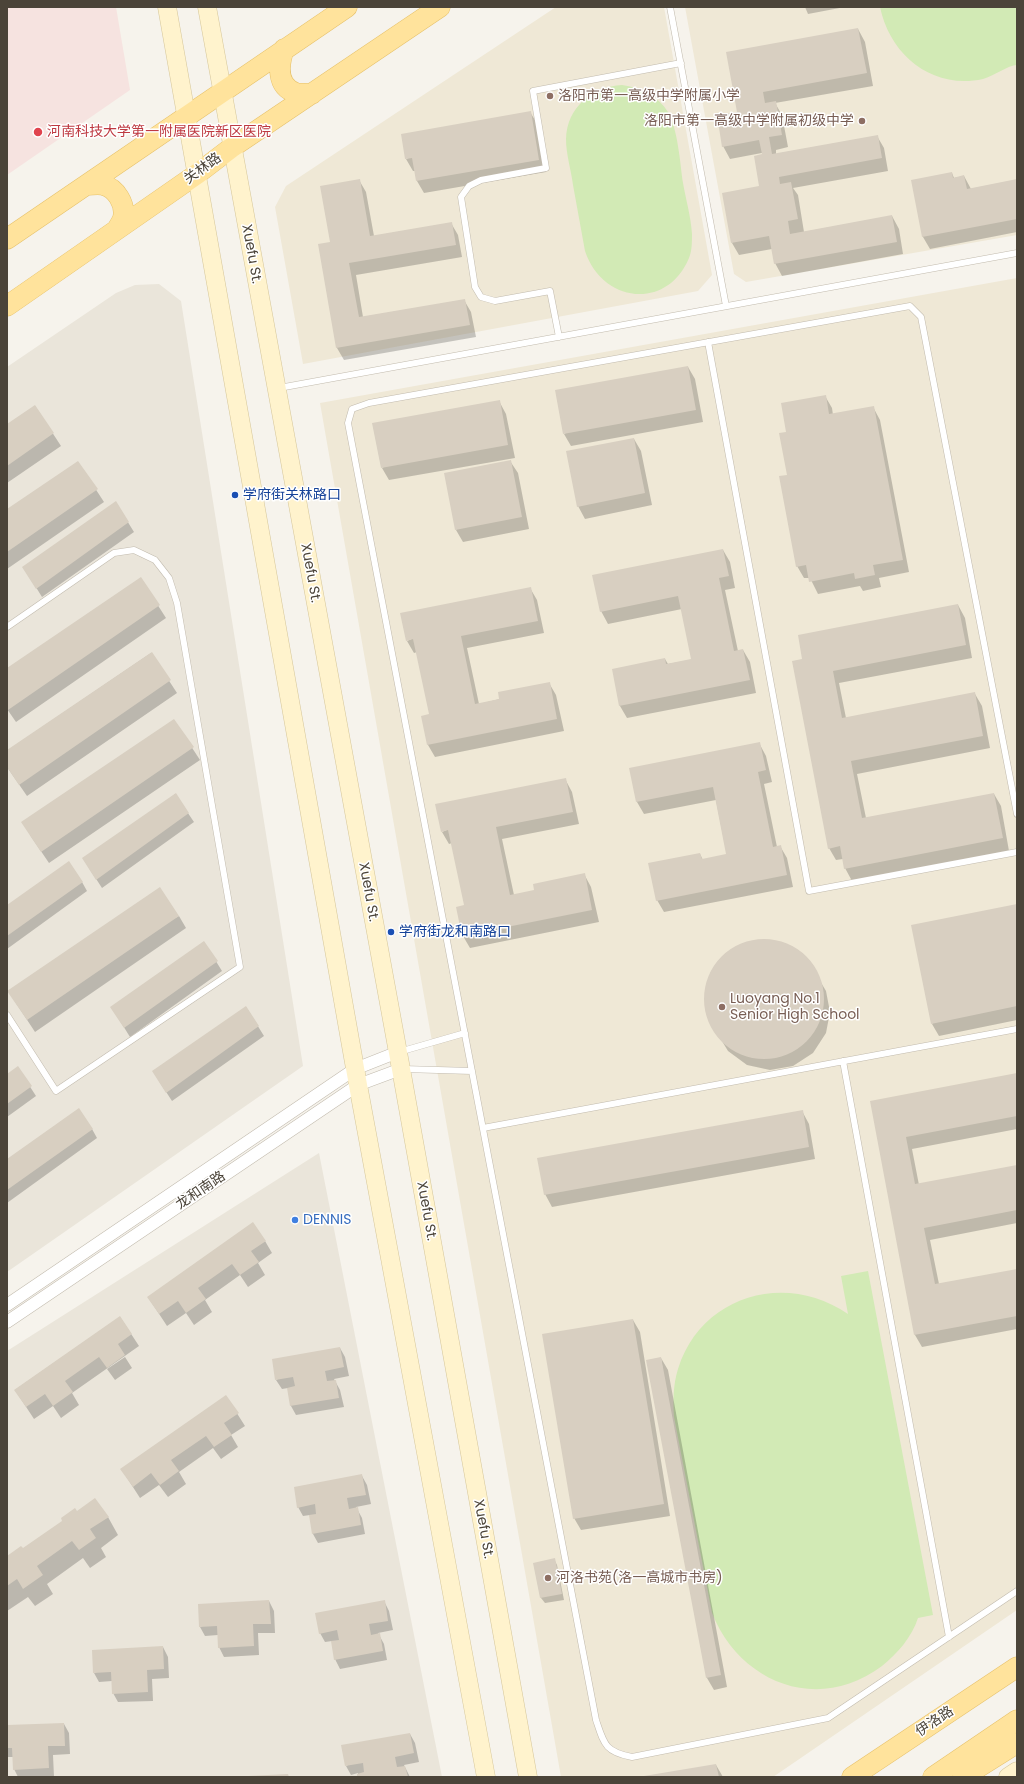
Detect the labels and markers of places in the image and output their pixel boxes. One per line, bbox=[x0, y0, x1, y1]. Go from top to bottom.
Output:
place label: 洛阳市第一高级中学附属小学 bbox=[558, 88, 740, 104]
marker: 洛阳市第一高级中学附属小学 bbox=[545, 91, 555, 101]
place label: 洛阳市第一高级中学附属初级中学 bbox=[644, 113, 854, 129]
marker: 洛阳市第一高级中学附属初级中学 bbox=[857, 116, 867, 126]
place label: 河南科技大学第一附属医院新区医院 bbox=[47, 124, 271, 140]
marker: 河南科技大学第一附属医院新区医院 bbox=[32, 126, 44, 138]
place label: 学府街关林路口 bbox=[243, 487, 341, 503]
marker: 学府街关林路口 bbox=[230, 490, 240, 500]
place label: 学府街龙和南路口 bbox=[399, 924, 511, 940]
marker: 学府街龙和南路口 bbox=[386, 927, 396, 937]
place label: Luoyang No.1 Senior High School bbox=[730, 991, 860, 1024]
marker: Luoyang No.1 Senior High School bbox=[717, 1002, 727, 1012]
place label: DENNIS bbox=[303, 1212, 351, 1228]
marker: DENNIS bbox=[290, 1215, 300, 1225]
place label: 河洛书苑(洛一高城市书房) bbox=[556, 1570, 723, 1586]
marker: 河洛书苑(洛一高城市书房) bbox=[543, 1573, 553, 1583]

